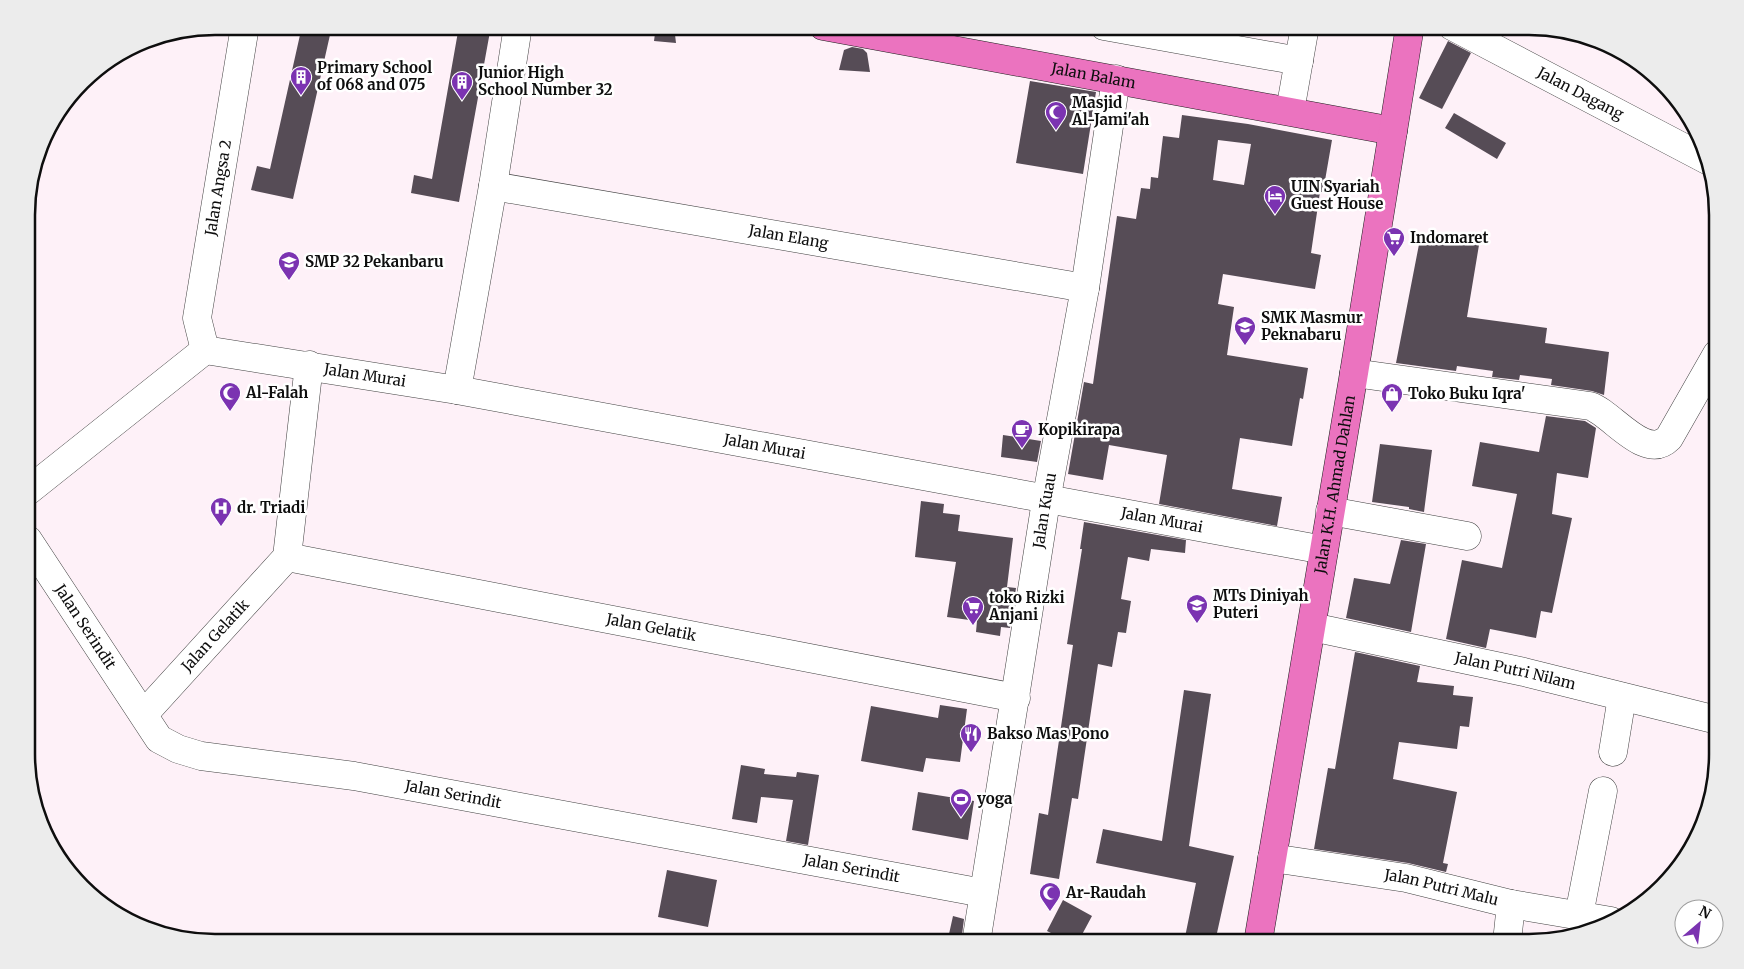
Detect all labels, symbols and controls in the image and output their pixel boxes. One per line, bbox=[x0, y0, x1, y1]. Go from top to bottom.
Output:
place label: Primary School of 068 and 075 bbox=[317, 58, 432, 94]
street label: Jalan Balam bbox=[1049, 58, 1137, 92]
street label: Jalan Dagang bbox=[1533, 62, 1627, 123]
place label: Junior High School Number 32 bbox=[477, 63, 613, 99]
building icon: Primary School of 068 and 075 bbox=[289, 65, 313, 96]
building icon: Junior High School Number 32 bbox=[450, 70, 474, 101]
place label: Masjid Al-Jami'ah bbox=[1071, 93, 1149, 129]
mosque icon: Masjid Al-Jami'ah bbox=[1044, 100, 1068, 131]
street label: Jalan Angsa 2 bbox=[201, 138, 235, 238]
place label: UIN Syariah Guest House bbox=[1291, 177, 1383, 213]
hotel icon: UIN Syariah Guest House bbox=[1263, 184, 1287, 215]
street label: Jalan Elang bbox=[746, 220, 830, 253]
supermarket icon: Indomaret bbox=[1382, 226, 1406, 257]
place label: Indomaret bbox=[1410, 228, 1489, 247]
school or university icon: SMP 32 Pekanbaru bbox=[277, 250, 301, 281]
place label: SMP 32 Pekanbaru bbox=[305, 252, 444, 271]
place label: SMK Masmur Peknabaru bbox=[1261, 308, 1363, 344]
school or university icon: SMK Masmur Peknabaru bbox=[1233, 315, 1257, 346]
street label: Jalan Murai bbox=[322, 359, 408, 391]
mosque icon: Al-Falah bbox=[218, 381, 242, 412]
shop icon: Toko Buku Iqra' bbox=[1380, 382, 1404, 413]
place label: Al-Falah bbox=[245, 383, 308, 402]
place label: Toko Buku Iqra' bbox=[1408, 384, 1526, 403]
street label: Jalan K.H. Ahmad Dahlan bbox=[1310, 394, 1359, 576]
cafe icon: Kopikirapa bbox=[1010, 418, 1034, 449]
place label: Kopikirapa bbox=[1038, 420, 1121, 439]
street label: Jalan Murai bbox=[721, 429, 807, 463]
street label: Jalan Kuau bbox=[1028, 471, 1060, 551]
hospital icon: dr. Triadi bbox=[209, 496, 233, 527]
place label: dr. Triadi bbox=[237, 498, 305, 517]
street label: Jalan Murai bbox=[1119, 503, 1205, 536]
street label: Jalan Serindit bbox=[50, 580, 120, 673]
place label: MTs Diniyah Puteri bbox=[1213, 586, 1309, 622]
place label: toko Rizki Anjani bbox=[988, 588, 1065, 624]
school or university icon: MTs Diniyah Puteri bbox=[1185, 593, 1209, 624]
street label: Jalan Gelatik bbox=[177, 595, 253, 676]
supermarket icon: toko Rizki Anjani bbox=[961, 595, 985, 626]
street label: Jalan Gelatik bbox=[604, 609, 699, 645]
street label: Jalan Putri Nilam bbox=[1452, 647, 1578, 694]
restaurant icon: Bakso Mas Pono bbox=[959, 722, 983, 753]
place label: Bakso Mas Pono bbox=[987, 724, 1109, 743]
street label: Jalan Serindit bbox=[403, 776, 503, 812]
sports icon: yoga bbox=[949, 787, 973, 818]
place label: yoga bbox=[977, 789, 1013, 808]
street label: Jalan Serindit bbox=[801, 850, 901, 886]
street label: Jalan Putri Malu bbox=[1382, 865, 1500, 910]
mosque icon: Ar-Raudah bbox=[1038, 881, 1062, 912]
place label: Ar-Raudah bbox=[1065, 883, 1146, 902]
north arrow bbox=[1674, 899, 1724, 949]
text: N bbox=[1696, 902, 1714, 923]

